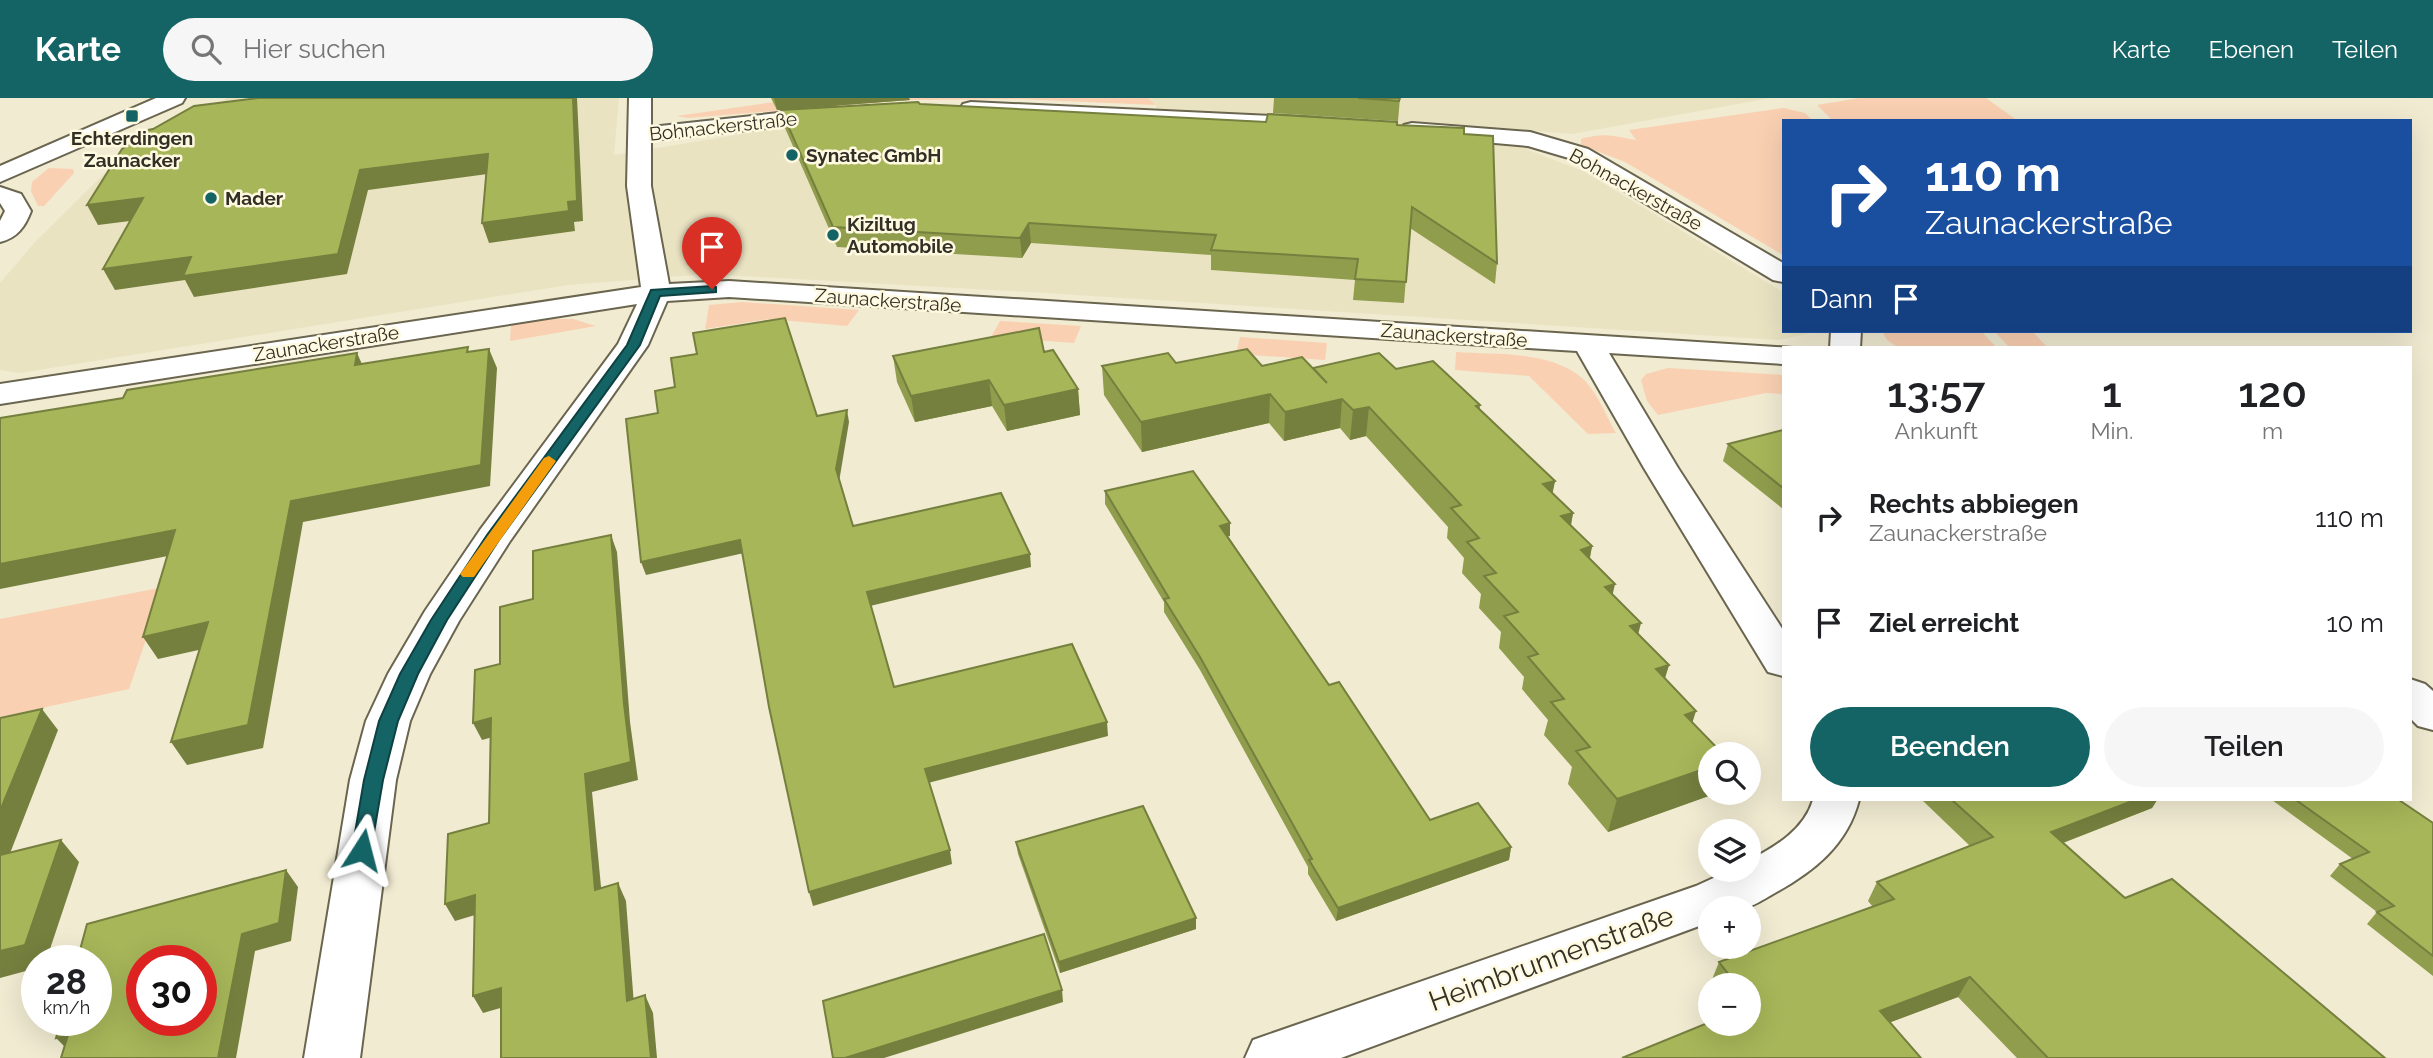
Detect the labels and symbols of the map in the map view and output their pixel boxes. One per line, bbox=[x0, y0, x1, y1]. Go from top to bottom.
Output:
street label: Bohnackerstraße bbox=[648, 107, 798, 145]
marker: Echterdingen Zaunacker bbox=[124, 108, 140, 124]
place label: Echterdingen Zaunacker bbox=[71, 127, 193, 171]
street label: Bohnackerstraße bbox=[1566, 143, 1706, 235]
place label: Synatec GmbH bbox=[806, 144, 941, 166]
marker: Synatec GmbH bbox=[784, 147, 800, 163]
place label: Mader bbox=[225, 187, 284, 209]
marker: Mader bbox=[203, 190, 219, 206]
place label: Kiziltug Automobile bbox=[847, 213, 953, 257]
pin bbox=[682, 217, 742, 289]
marker: Kiziltug Automobile bbox=[825, 227, 841, 243]
street label: Zaunackerstraße bbox=[814, 284, 962, 316]
street label: Zaunackerstraße bbox=[1380, 319, 1528, 351]
street label: Zaunackerstraße bbox=[252, 321, 400, 365]
position arrow bbox=[325, 813, 399, 887]
street label: Heimbrunnenstraße bbox=[1424, 899, 1678, 1018]
speed limit sign: 30 bbox=[126, 945, 217, 1036]

